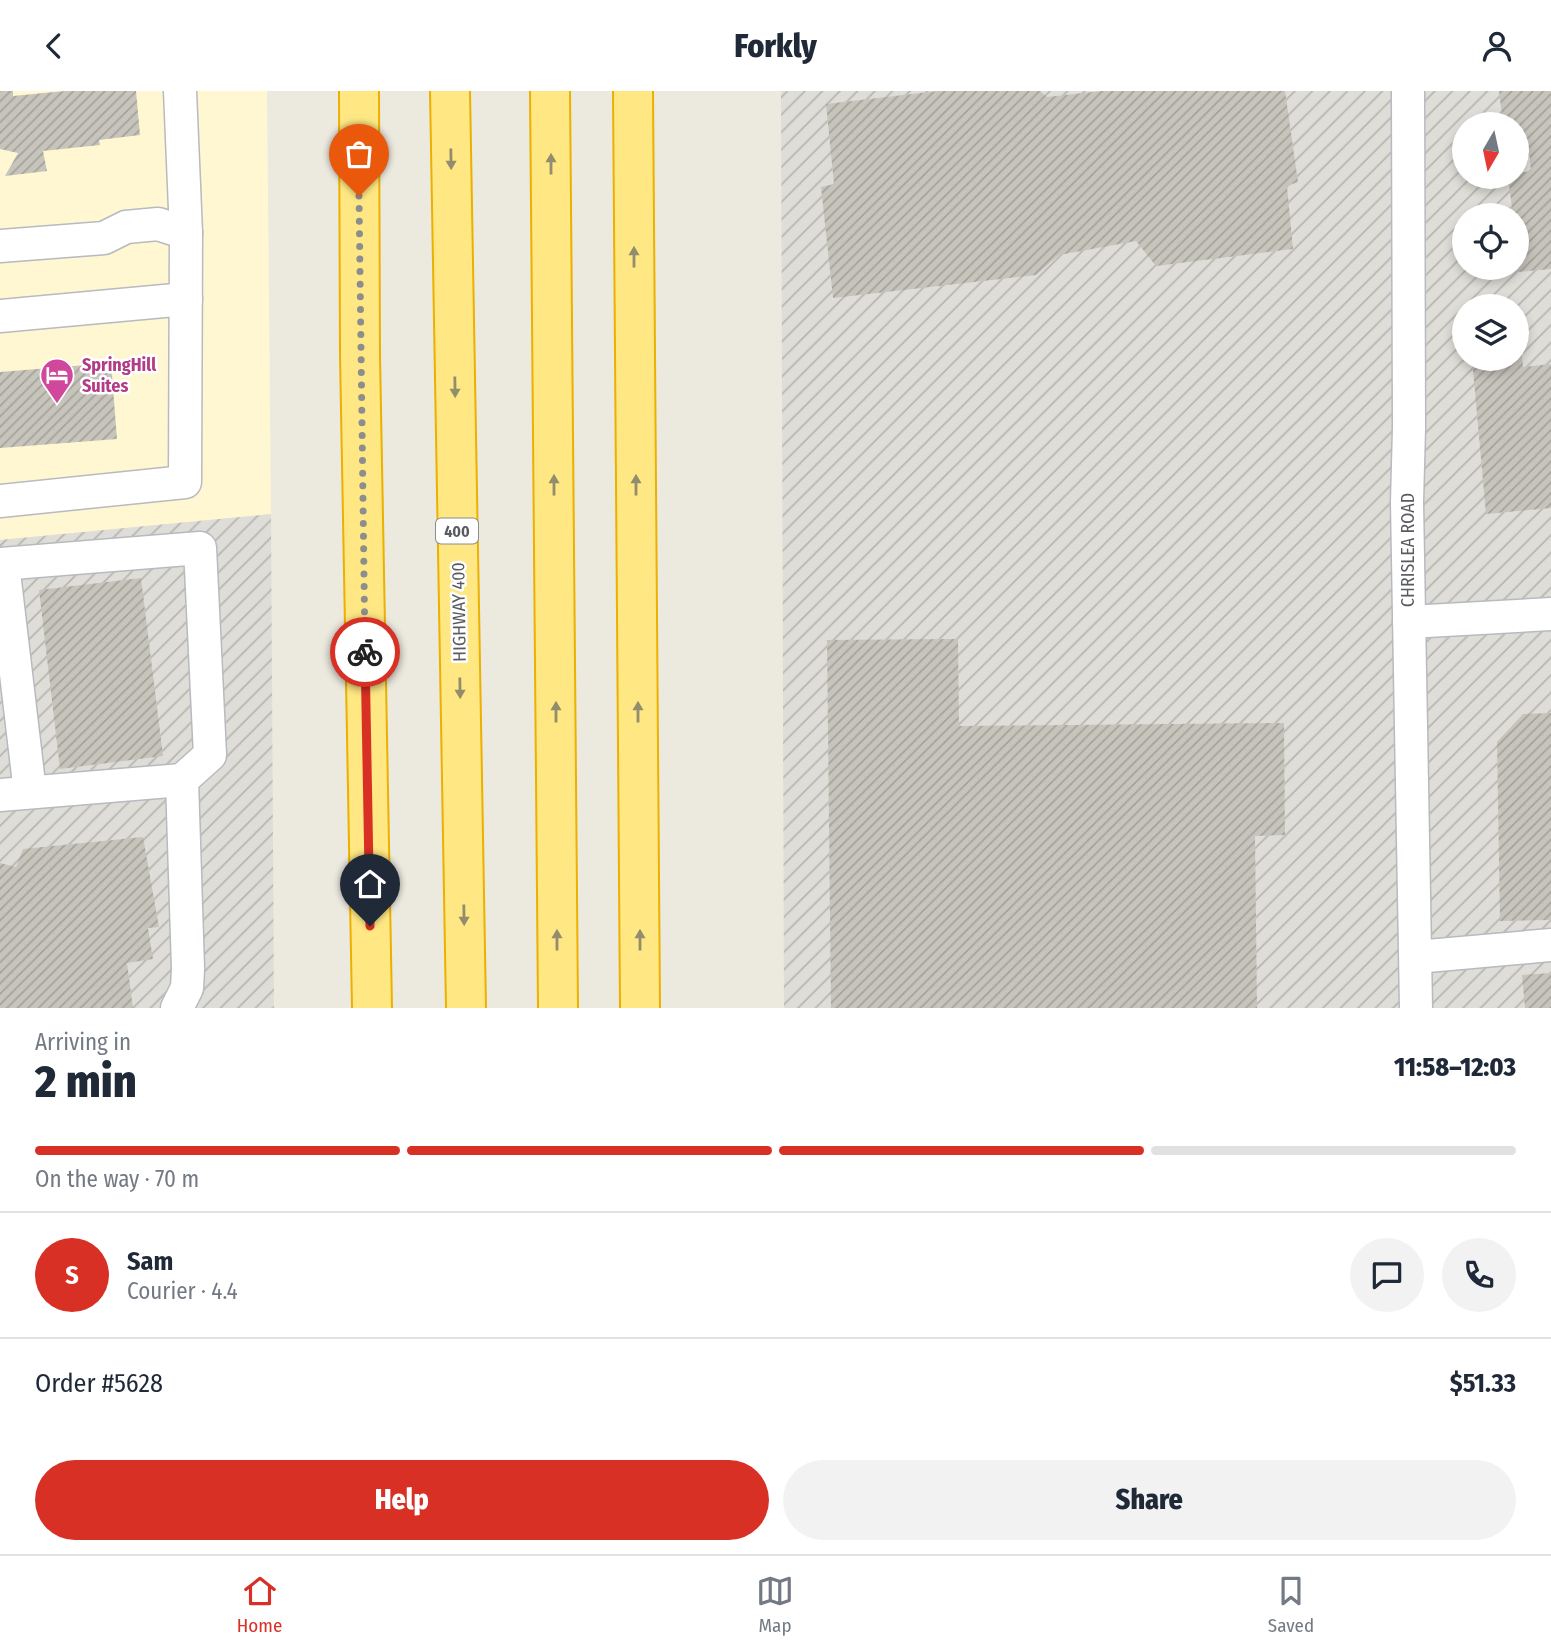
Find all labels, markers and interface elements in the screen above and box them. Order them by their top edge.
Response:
icon: back [35,27,73,65]
text: Forkly [734,27,817,65]
icon: person [1478,27,1516,65]
north arrow [1452,112,1530,189]
map controls [1452,112,1529,371]
pin [329,124,389,196]
icon: bag [340,135,378,173]
one-way arrow [445,148,457,170]
one-way arrow [545,152,557,174]
button: locate [1452,203,1529,280]
one-way arrow [628,246,640,268]
button: layers [1452,294,1529,371]
place label: SpringHill Suites [82,354,156,397]
hotel icon: SpringHill Suites [38,356,76,405]
one-way arrow [449,376,461,398]
one-way arrow [548,474,560,496]
one-way arrow [630,474,642,496]
street label: CHRISLEA ROAD [1397,493,1419,607]
road number: 400 [436,519,478,543]
street label: HIGHWAY 400 [447,562,471,662]
courier [330,617,400,687]
icon: bike [346,633,384,671]
one-way arrow [454,677,466,699]
one-way arrow [550,701,561,723]
one-way arrow [632,701,644,723]
pin [340,854,400,926]
icon: home [351,865,389,903]
one-way arrow [458,904,470,926]
one-way arrow [552,929,563,951]
one-way arrow [634,929,646,951]
text: Arriving in [35,1028,131,1056]
text: 11:58–12:03 [1394,1052,1516,1083]
text: 2 min [35,1054,137,1109]
text: On the way · 70 m [35,1165,199,1193]
button: chat [1350,1238,1424,1312]
button: phone [1442,1238,1516,1312]
text: Sam [127,1246,173,1277]
text: S [65,1260,79,1291]
text: Courier · 4.4 [127,1277,238,1305]
text: Order #5628 [35,1368,163,1399]
text: $51.33 [1450,1368,1516,1399]
button: Help [35,1460,769,1540]
button: Share [783,1460,1516,1540]
tab: Home [237,1572,282,1637]
tab: Map [756,1572,794,1637]
tab: Saved [1268,1572,1314,1637]

